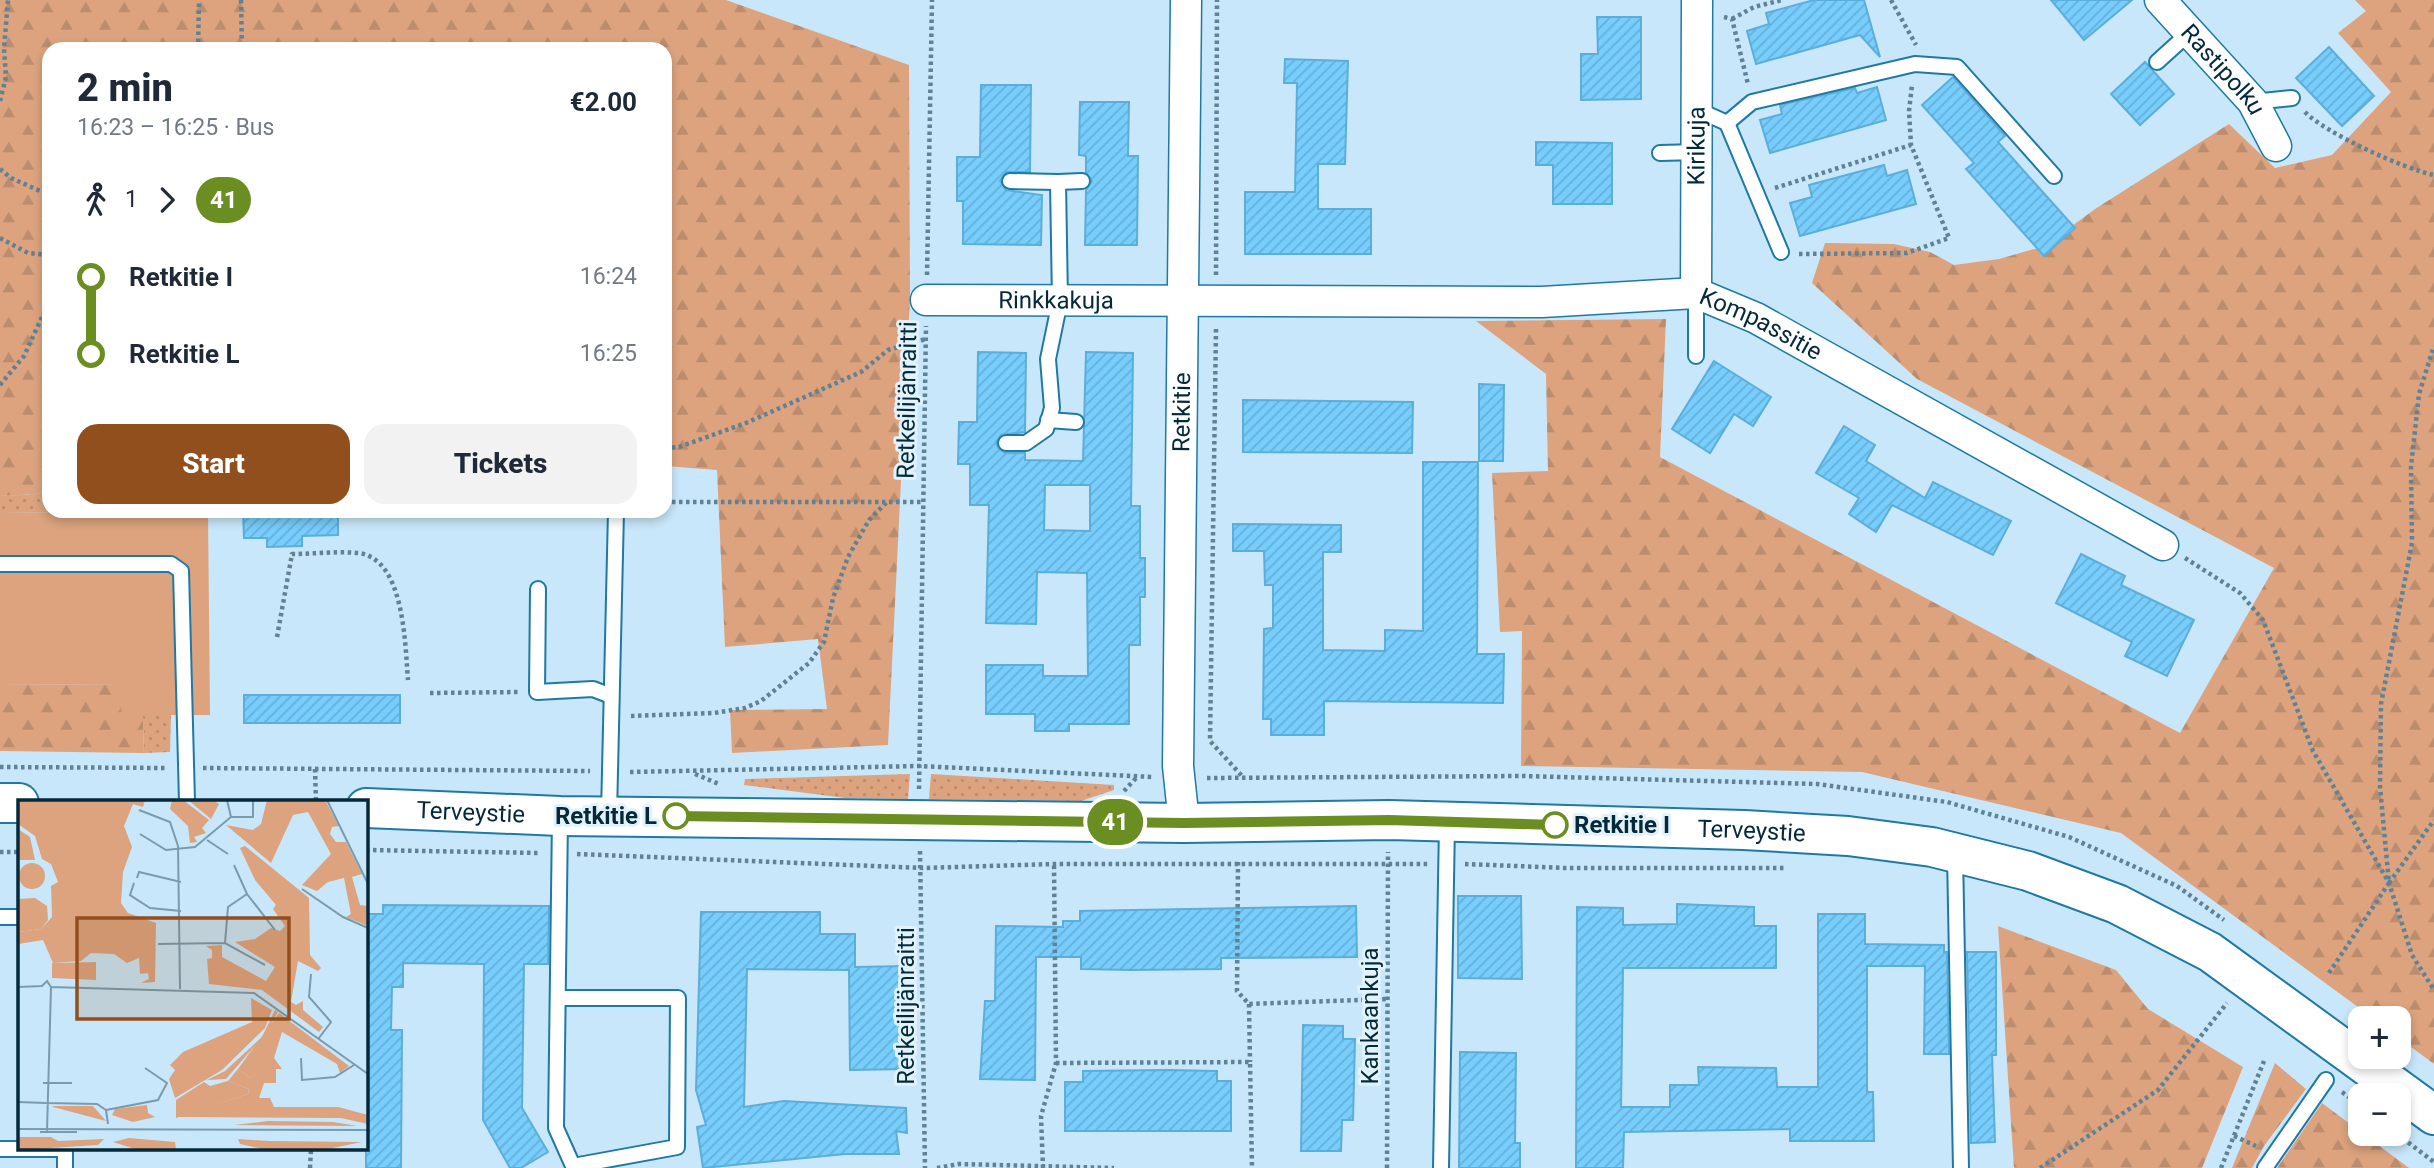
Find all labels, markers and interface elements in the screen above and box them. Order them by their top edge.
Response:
street label: Rastipolku [2175,19,2271,119]
text: 2 min [77,66,173,110]
text: €2.00 [570,87,637,117]
street label: Kirikuja [1682,106,1711,186]
text: 16:23 – 16:25 · Bus [77,114,274,141]
icon: walk [77,181,115,219]
icon: forward [148,181,186,219]
text: 1 [125,186,138,213]
text: 41 [210,186,237,214]
text: Retkitie I [129,262,233,292]
text: 16:24 [580,263,637,290]
street label: Kompassitie [1695,282,1827,366]
street label: Rinkkakuja [998,286,1114,315]
street label: Retkeilijänraitti [892,321,922,479]
text: Retkitie L [129,339,240,369]
text: 16:25 [580,340,637,367]
street label: Retkitie [1167,372,1196,452]
button: Start [77,424,350,504]
button: Tickets [364,424,637,504]
street label: Terveystie [416,796,526,829]
line badge: 41 [1084,799,1146,845]
inset map [18,800,368,1150]
place label: Retkitie L [555,802,657,830]
marker: Retkitie L [663,803,689,829]
text: 41 [1101,808,1129,836]
place label: Retkitie I [1574,811,1670,839]
marker: Retkitie I [1542,812,1568,838]
street label: Terveystie [1697,815,1807,848]
street label: Retkeilijänraitti [892,927,920,1085]
street label: Kankaankuja [1356,947,1384,1085]
map controls [2348,1006,2411,1146]
button: + [2348,1006,2411,1069]
button: − [2348,1083,2411,1146]

